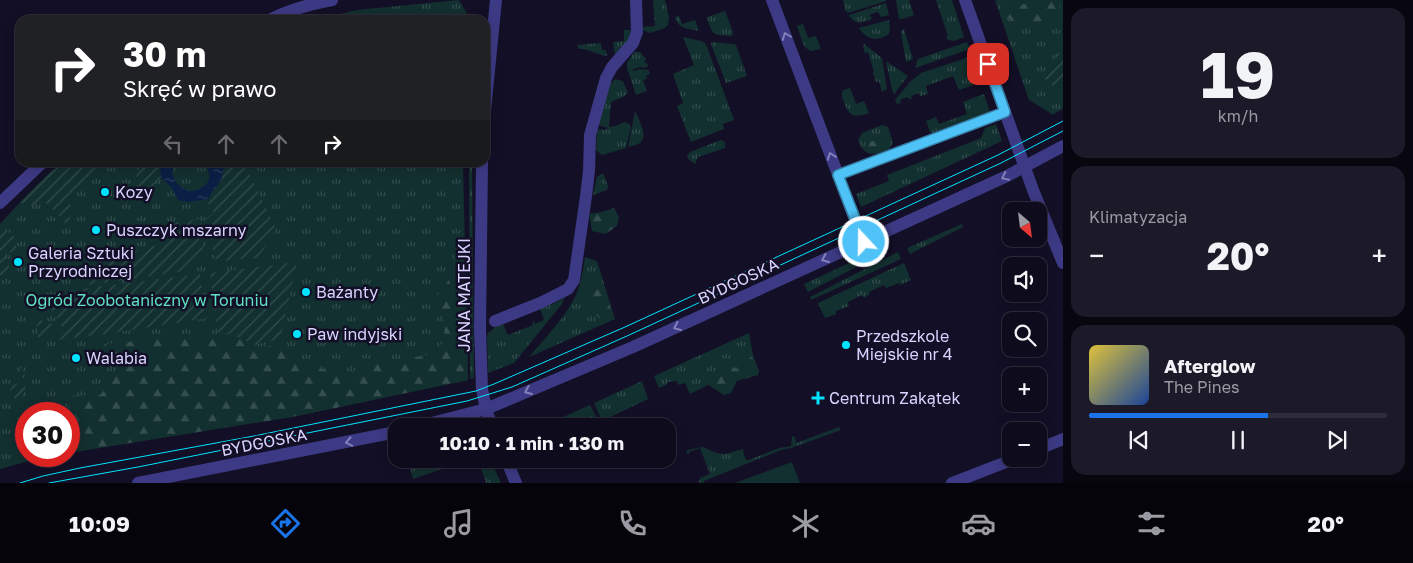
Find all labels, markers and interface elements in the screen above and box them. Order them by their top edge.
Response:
text: 30 m [123,33,206,75]
one-way arrow [782,33,792,41]
text: 19 [1201,34,1275,112]
icon: right [40,35,105,100]
pin [967,43,1009,85]
icon: arrive [974,50,1002,78]
text: Skręć w prawo [123,75,276,102]
text: km/h [1218,106,1258,126]
icon: left [159,130,187,158]
icon: ahead [212,130,240,158]
icon: ahead [265,130,293,158]
icon: right [318,130,346,158]
one-way arrow [827,152,837,160]
one-way arrow [1001,171,1010,181]
place label: Kozy [115,182,153,202]
marker: Kozy [99,186,111,198]
north arrow [1002,202,1048,248]
map controls [1002,202,1047,467]
text: Klimatyzacja [1089,207,1187,227]
position arrow [837,215,889,267]
place label: Puszczyk mszarny [106,220,246,240]
marker: Puszczyk mszarny [90,224,102,236]
text: 20° [1207,233,1269,278]
street label: JANA MATEJKI [454,238,474,352]
text: − [1089,239,1104,272]
text: + [1372,239,1387,272]
place label: Galeria Sztuki Przyrodniczej [28,243,134,281]
one-way arrow [821,252,830,263]
street label: BYDGOSKA [694,253,782,308]
marker: Galeria Sztuki Przyrodniczej [12,256,24,268]
button: sound [1002,257,1047,302]
place label: Bażanty [316,282,378,302]
marker: Bażanty [300,286,312,298]
park label: Ogród Zoobotaniczny w Toruniu [26,290,268,310]
button: search [1002,312,1047,357]
one-way arrow [673,320,682,331]
place label: Paw indyjski [307,324,402,344]
place label: Przedszkole Miejskie nr 4 [856,326,953,364]
marker: Paw indyjski [291,328,303,340]
marker: Przedszkole Miejskie nr 4 [840,339,852,351]
place label: Walabia [86,348,147,368]
marker: Walabia [70,352,82,364]
text: Afterglow [1164,354,1255,377]
button: + [1002,367,1047,412]
text: The Pines [1164,377,1239,397]
one-way arrow [524,385,533,396]
place label: Centrum Zakątek [829,388,960,408]
marker: Centrum Zakątek [811,391,825,405]
speed limit sign: 30 [15,402,80,467]
button: − [1002,422,1047,467]
street label: BYDGOSKA [219,424,309,460]
icon: previous [1125,426,1153,454]
icon: pause [1224,426,1252,454]
icon: next [1323,426,1351,454]
text: 10:10 · 1 min · 130 m [440,431,624,454]
one-way arrow [344,436,353,447]
icon: directions [268,506,303,541]
icon: music [441,506,476,541]
icon: phone [615,506,650,541]
icon: climate [788,506,823,541]
icon: car [961,506,996,541]
icon: filters [1134,506,1169,541]
text: 10:09 [69,510,130,537]
text: 20° [1307,510,1344,537]

